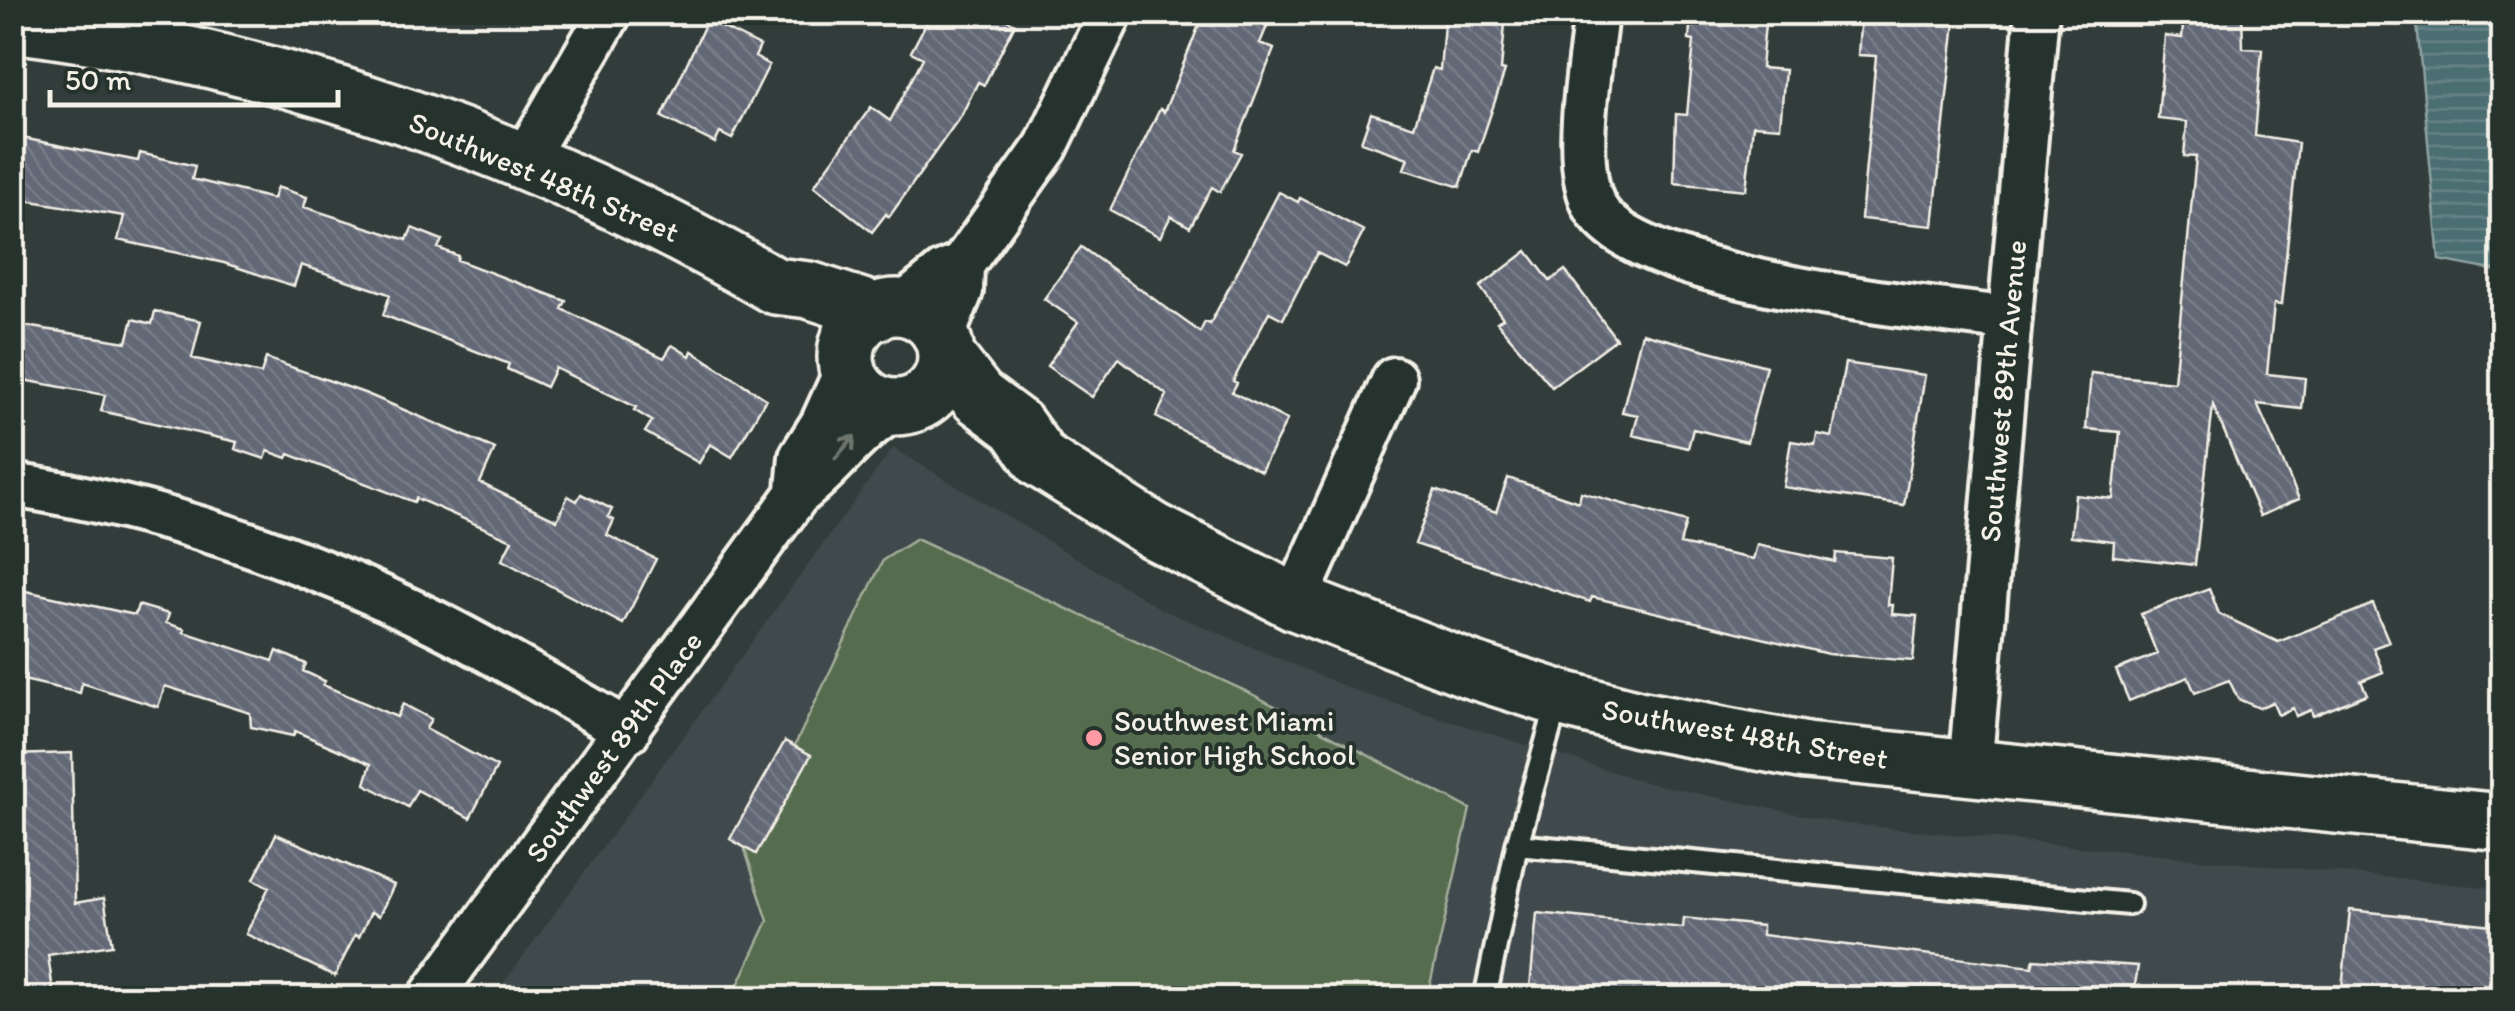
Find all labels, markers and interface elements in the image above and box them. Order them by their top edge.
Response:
scale bar [50,45,338,107]
text: 50 m [65,61,131,98]
street label: Southwest 48th Street [404,103,685,250]
street label: Southwest 89th Avenue [1971,238,2034,543]
one-way arrow [833,435,856,460]
street label: Southwest 89th Place [517,624,710,870]
street label: Southwest 48th Street [1599,690,1891,777]
place label: Southwest Miami Senior High School [1114,702,1356,773]
marker: Southwest Miami Senior High School [1083,727,1105,749]

